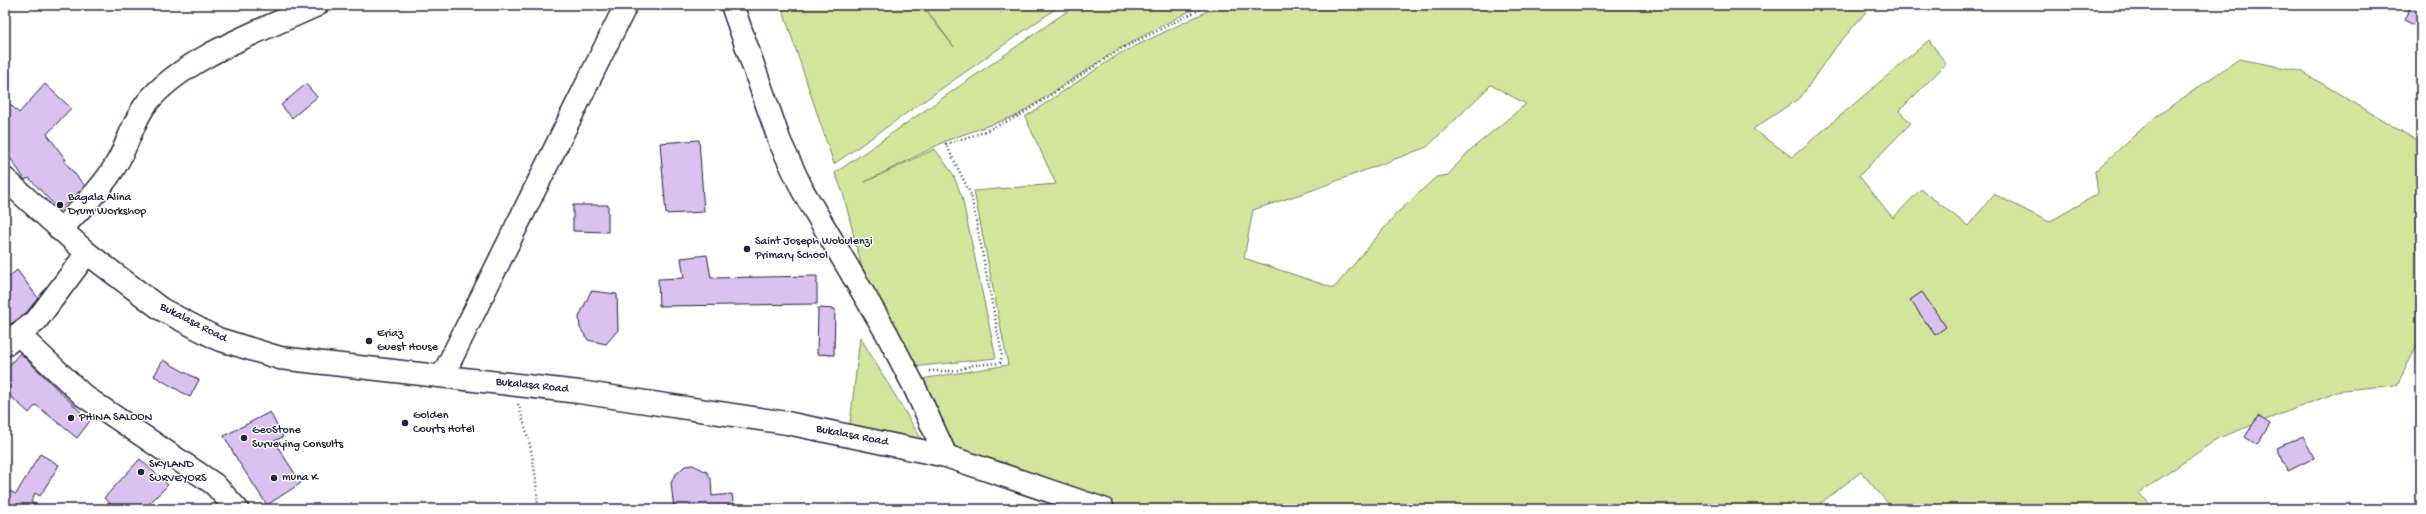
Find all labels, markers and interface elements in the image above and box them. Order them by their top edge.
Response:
place label: Bagala Alina Drum Workshop [67,191,146,219]
marker: Bagala Alina Drum Workshop [55,200,65,210]
place label: Saint Joseph Wobulenzi Primary School [754,235,873,263]
marker: Saint Joseph Wobulenzi Primary School [742,244,752,254]
street label: Bukalasa Road [156,300,230,346]
place label: Eriaz Guest House [377,327,439,355]
marker: Eriaz Guest House [364,336,374,346]
street label: Bukalasa Road [494,375,570,397]
place label: Golden Courts Hotel [413,409,475,437]
place label: PHINA SALOON [78,411,153,425]
marker: PHINA SALOON [66,413,76,423]
marker: Golden Courts Hotel [400,418,410,428]
street label: Bukalasa Road [814,422,890,450]
place label: GeoStone Surveying Consults [252,424,344,452]
marker: GeoStone Surveying Consults [239,433,249,443]
place label: SKYLAND SURVEYORS [149,458,207,486]
marker: SKYLAND SURVEYORS [136,467,146,477]
place label: muna K [282,471,319,485]
marker: muna K [269,473,279,483]

